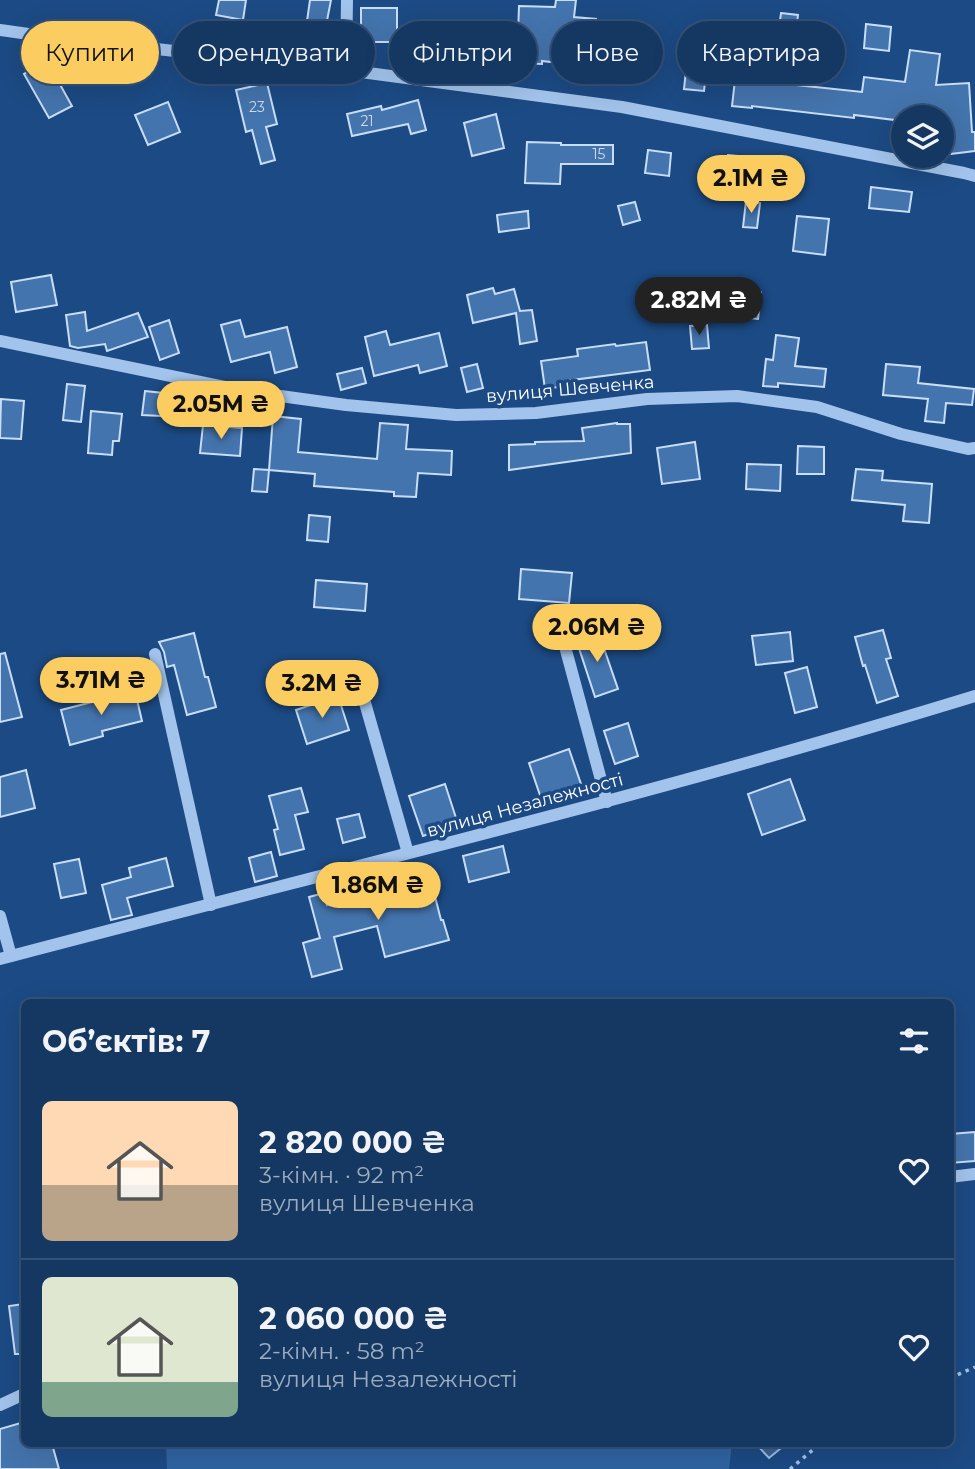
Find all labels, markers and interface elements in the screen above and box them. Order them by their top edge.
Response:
chip: Купити [21,21,159,84]
chip: Орендувати [173,21,375,84]
chip: Фільтри [389,21,537,84]
chip: Нове [551,21,663,84]
chip: Квартира [677,21,845,84]
house number: 23 [249,98,265,116]
map controls [891,105,954,168]
button: layers [891,105,954,168]
house number: 21 [360,112,374,130]
house number: 15 [593,145,606,163]
pin: 2.1M ₴ [694,156,808,215]
text: 2.1M ₴ [713,164,789,192]
pin: 2.82M ₴ [634,278,764,337]
text: 2.82M ₴ [651,286,747,314]
street label: вулиця Шевченка [485,371,655,407]
pin: 2.05M ₴ [156,382,286,441]
text: 2.05M ₴ [173,390,269,418]
pin: 2.06M ₴ [532,604,662,664]
text: 2.06M ₴ [548,613,646,641]
pin: 3.71M ₴ [36,658,166,717]
pin: 3.2M ₴ [265,660,379,720]
text: 3.71M ₴ [56,666,146,694]
text: 3.2M ₴ [282,669,362,697]
street label: вулиця Незалежності [424,768,626,842]
pin: 1.86M ₴ [313,862,443,922]
text: 1.86M ₴ [332,871,424,899]
icon: filters [895,1022,933,1060]
text: Об’єктів: 7 [42,1023,210,1060]
text: 2 820 000 ₴ [259,1124,446,1161]
icon: home [98,1129,182,1213]
icon: heart [895,1152,933,1190]
text: 3-кімн. · 92 m² [259,1161,424,1189]
text: вулиця Шевченка [259,1189,475,1217]
text: 2 060 000 ₴ [259,1300,448,1337]
icon: home [98,1305,182,1389]
icon: heart [895,1328,933,1366]
text: 2-кімн. · 58 m² [259,1337,425,1365]
text: вулиця Незалежності [259,1365,518,1393]

